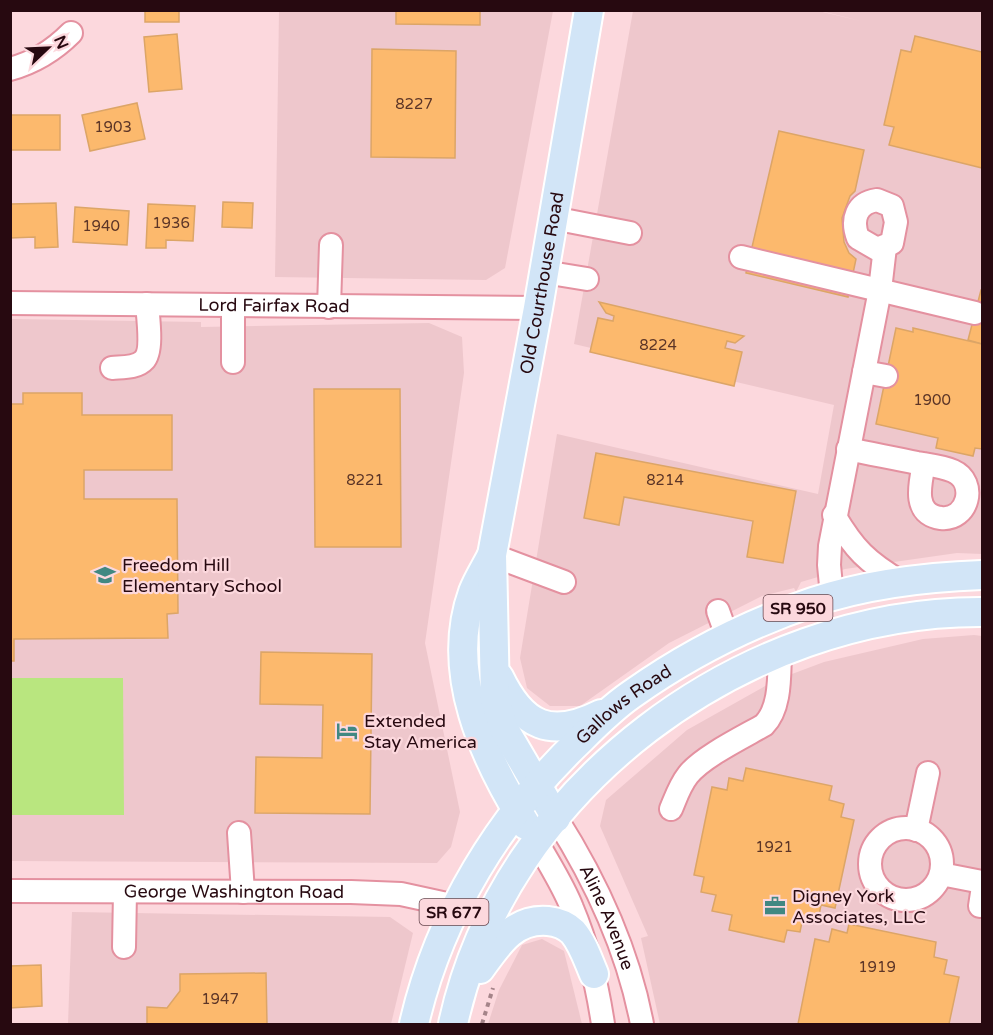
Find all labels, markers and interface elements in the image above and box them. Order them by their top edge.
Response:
north arrow [18,18,78,78]
text: N [49,33,73,52]
house number: 8227 [395,95,433,113]
house number: 1903 [94,118,132,136]
street label: Old Courthouse Road [515,190,569,376]
house number: 1936 [152,214,190,232]
house number: 1940 [82,217,120,235]
street label: Lord Fairfax Road [198,294,350,317]
house number: 8224 [639,336,677,354]
house number: 1900 [913,391,951,409]
house number: 8221 [346,471,384,489]
house number: 8214 [646,471,684,489]
place label: Freedom Hill Elementary School [122,554,282,597]
school or university icon: Freedom Hill Elementary School [93,563,117,587]
road number: SR 950 [764,595,832,621]
street label: Gallows Road [571,660,675,749]
place label: Extended Stay America [364,710,477,753]
hotel icon: Extended Stay America [335,719,359,743]
house number: 1921 [755,838,793,856]
street label: Aline Avenue [574,861,639,973]
street label: George Washington Road [124,880,344,903]
place label: Digney York Associates, LLC [792,885,926,928]
office icon: Digney York Associates, LLC [763,894,787,918]
road number: SR 677 [420,899,488,925]
house number: 1919 [858,958,896,976]
house number: 1947 [201,990,239,1008]

